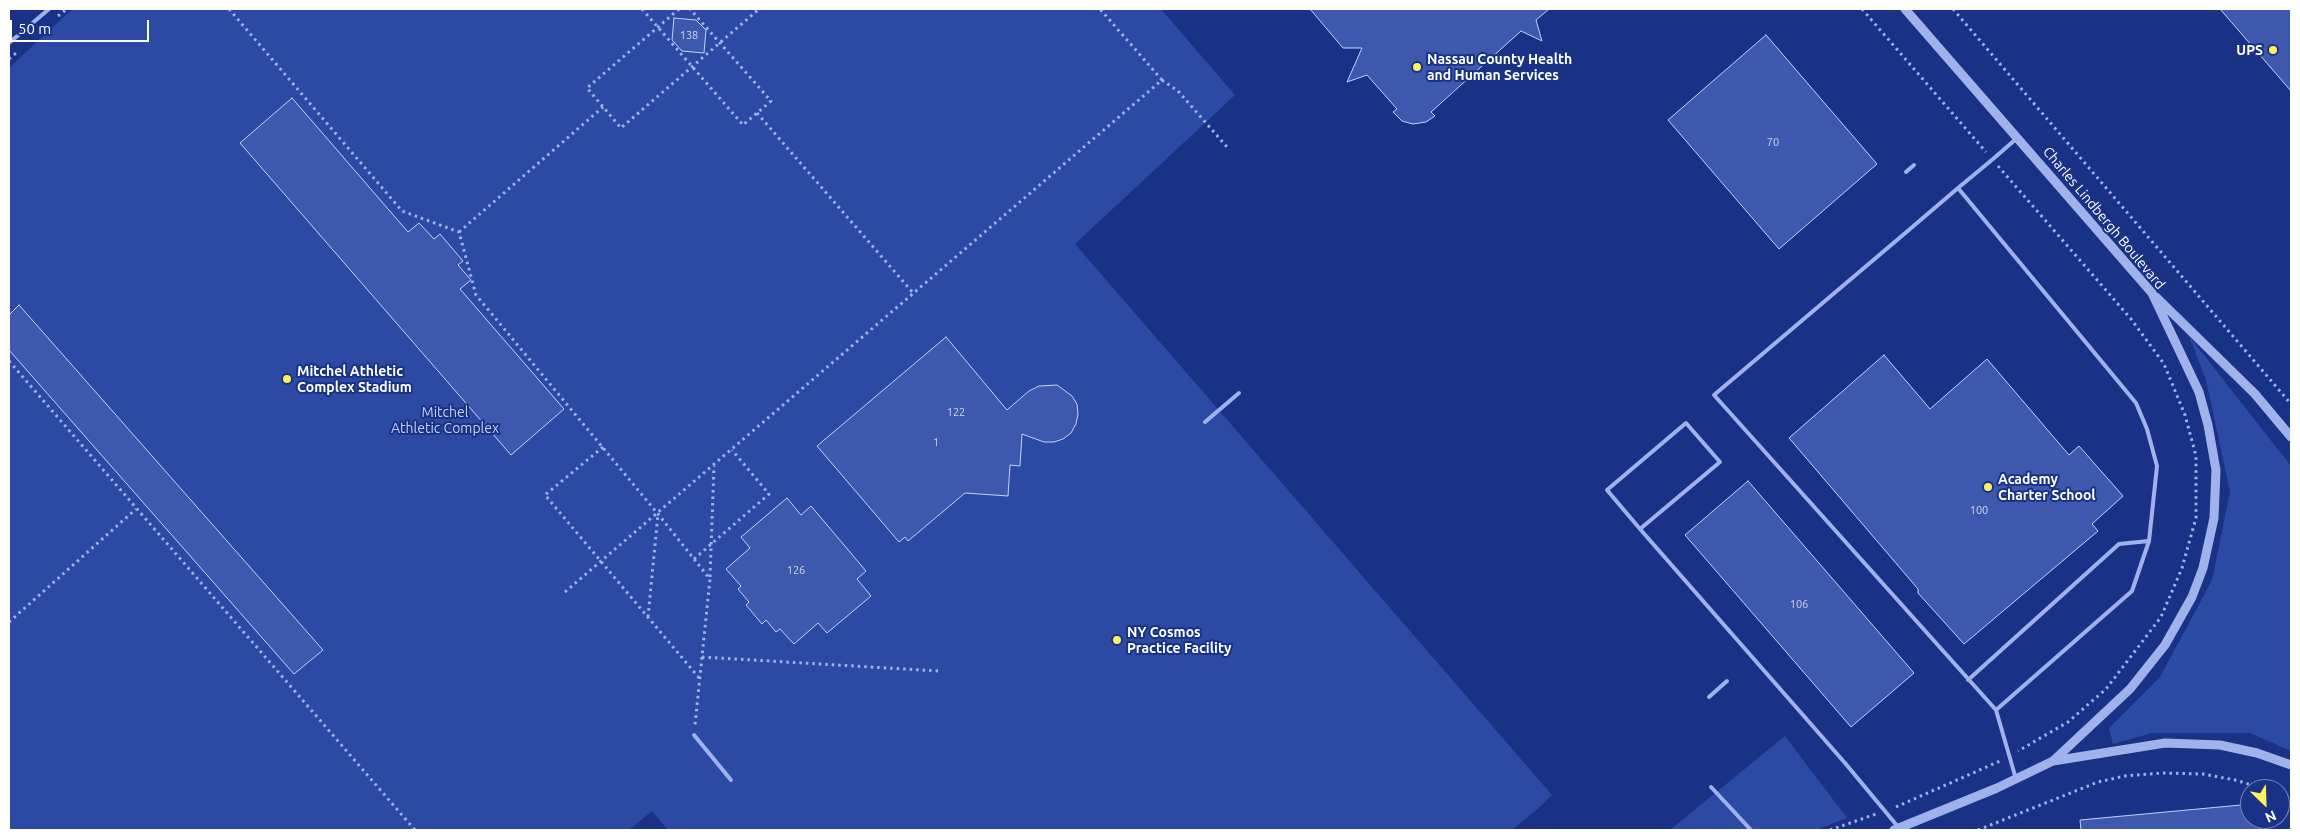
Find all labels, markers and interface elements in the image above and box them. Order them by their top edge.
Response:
scale bar [12,10,151,42]
text: 50 m [18,20,51,37]
house number: 138 [680,28,698,42]
place label: UPS [2236,42,2263,58]
marker: UPS [2267,44,2279,56]
place label: Nassau County Health and Human Services [1427,51,1572,84]
marker: Nassau County Health and Human Services [1411,61,1423,73]
house number: 70 [1767,135,1779,149]
street label: Charles Lindbergh Boulevard [2039,143,2169,293]
place label: Mitchel Athletic Complex Stadium [297,363,412,396]
marker: Mitchel Athletic Complex Stadium [281,373,293,385]
park label: Mitchel Athletic Complex [391,404,499,437]
house number: 122 [947,405,965,419]
house number: 1 [933,435,939,449]
place label: Academy Charter School [1998,471,2096,504]
marker: Academy Charter School [1982,481,1994,493]
house number: 100 [1970,503,1988,517]
house number: 126 [787,563,805,577]
house number: 106 [1790,597,1808,611]
place label: NY Cosmos Practice Facility [1127,624,1231,656]
marker: NY Cosmos Practice Facility [1111,634,1123,646]
north arrow [2240,779,2290,829]
text: N [2263,807,2279,826]

